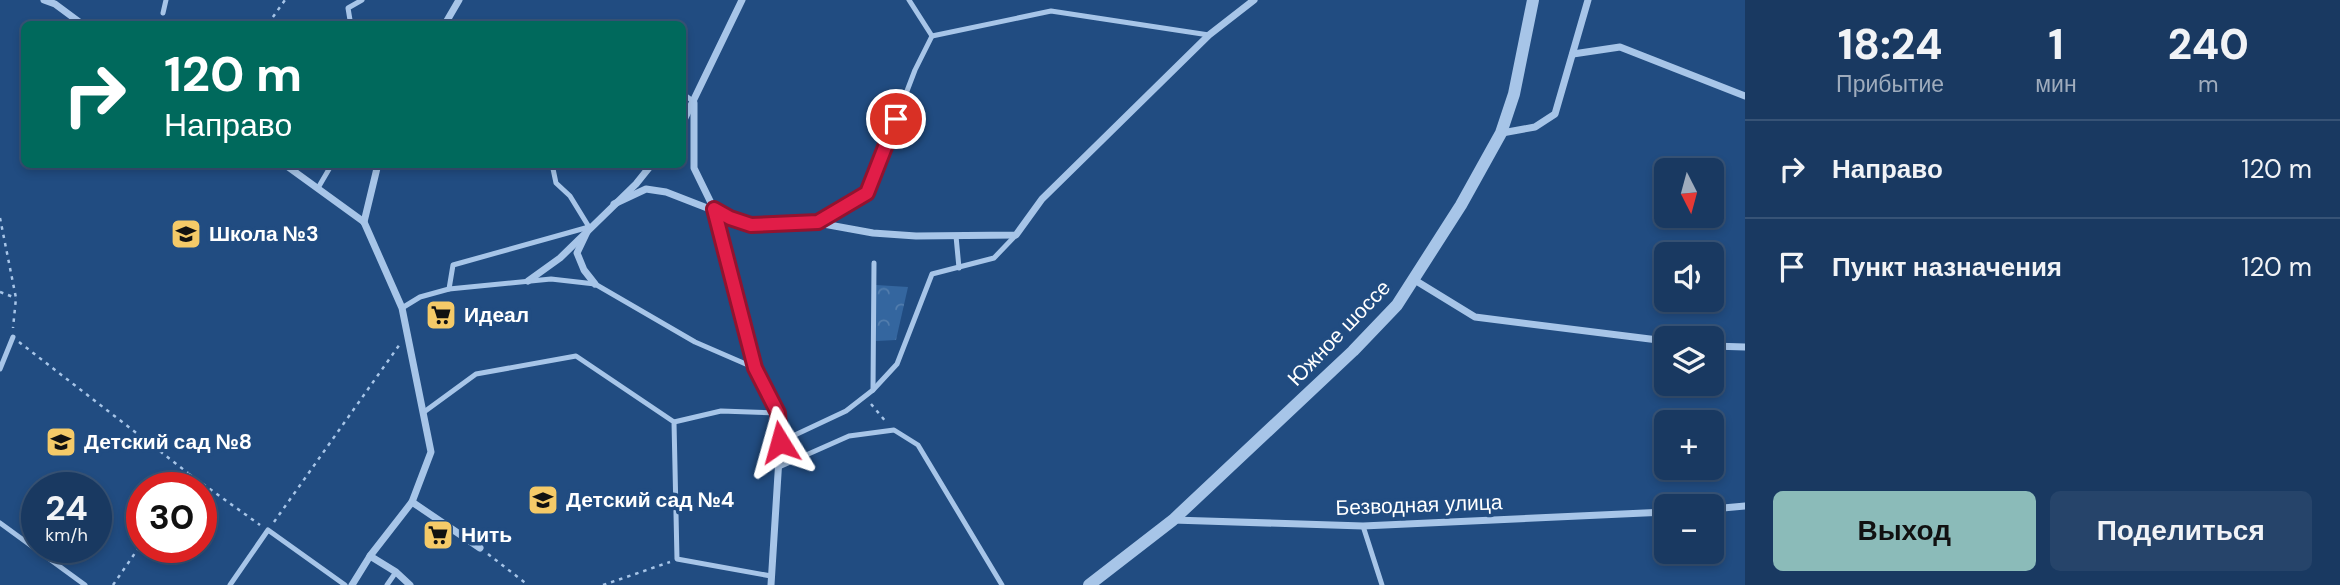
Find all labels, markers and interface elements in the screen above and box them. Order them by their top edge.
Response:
text: 18:24 [1838,17,1942,72]
text: 1 [2048,17,2064,72]
text: 240 [2168,17,2249,72]
text: 120 m [164,42,302,106]
icon: right [49,49,140,140]
text: Прибытие [1836,69,1944,99]
text: мин [2035,69,2077,99]
text: m [2198,69,2219,99]
pin [866,89,926,149]
icon: arrive [877,100,915,138]
text: Направо [164,104,292,146]
icon: right [1773,150,1811,188]
text: Направо [1832,152,1943,186]
text: 120 m [2241,152,2312,186]
north arrow [1654,158,1724,228]
map controls [1654,158,1724,564]
school or university icon: Школа №3 [169,217,203,251]
place label: Школа №3 [209,220,319,248]
button: sound [1654,242,1724,312]
icon: arrive [1773,248,1811,286]
text: Пункт назначения [1832,250,2062,284]
text: 120 m [2241,250,2312,284]
street label: Южное шоссе [1281,274,1397,392]
supermarket icon: Идеал [424,298,458,332]
place label: Идеал [464,301,529,329]
button: layers [1654,326,1724,396]
position arrow [743,405,817,479]
button: + [1654,410,1724,480]
school or university icon: Детский сад №8 [44,425,78,459]
place label: Детский сад №8 [84,428,252,456]
speed limit sign: 30 [126,472,217,563]
school or university icon: Детский сад №4 [526,483,560,517]
text: 24 [45,485,88,531]
place label: Детский сад №4 [566,486,735,514]
street label: Безводная улица [1335,488,1503,522]
button: Выход [1773,491,2036,571]
button: Поделиться [2050,491,2312,571]
button: − [1654,494,1724,564]
supermarket icon: Нить [421,518,455,552]
place label: Нить [461,521,512,549]
text: km/h [45,523,88,547]

